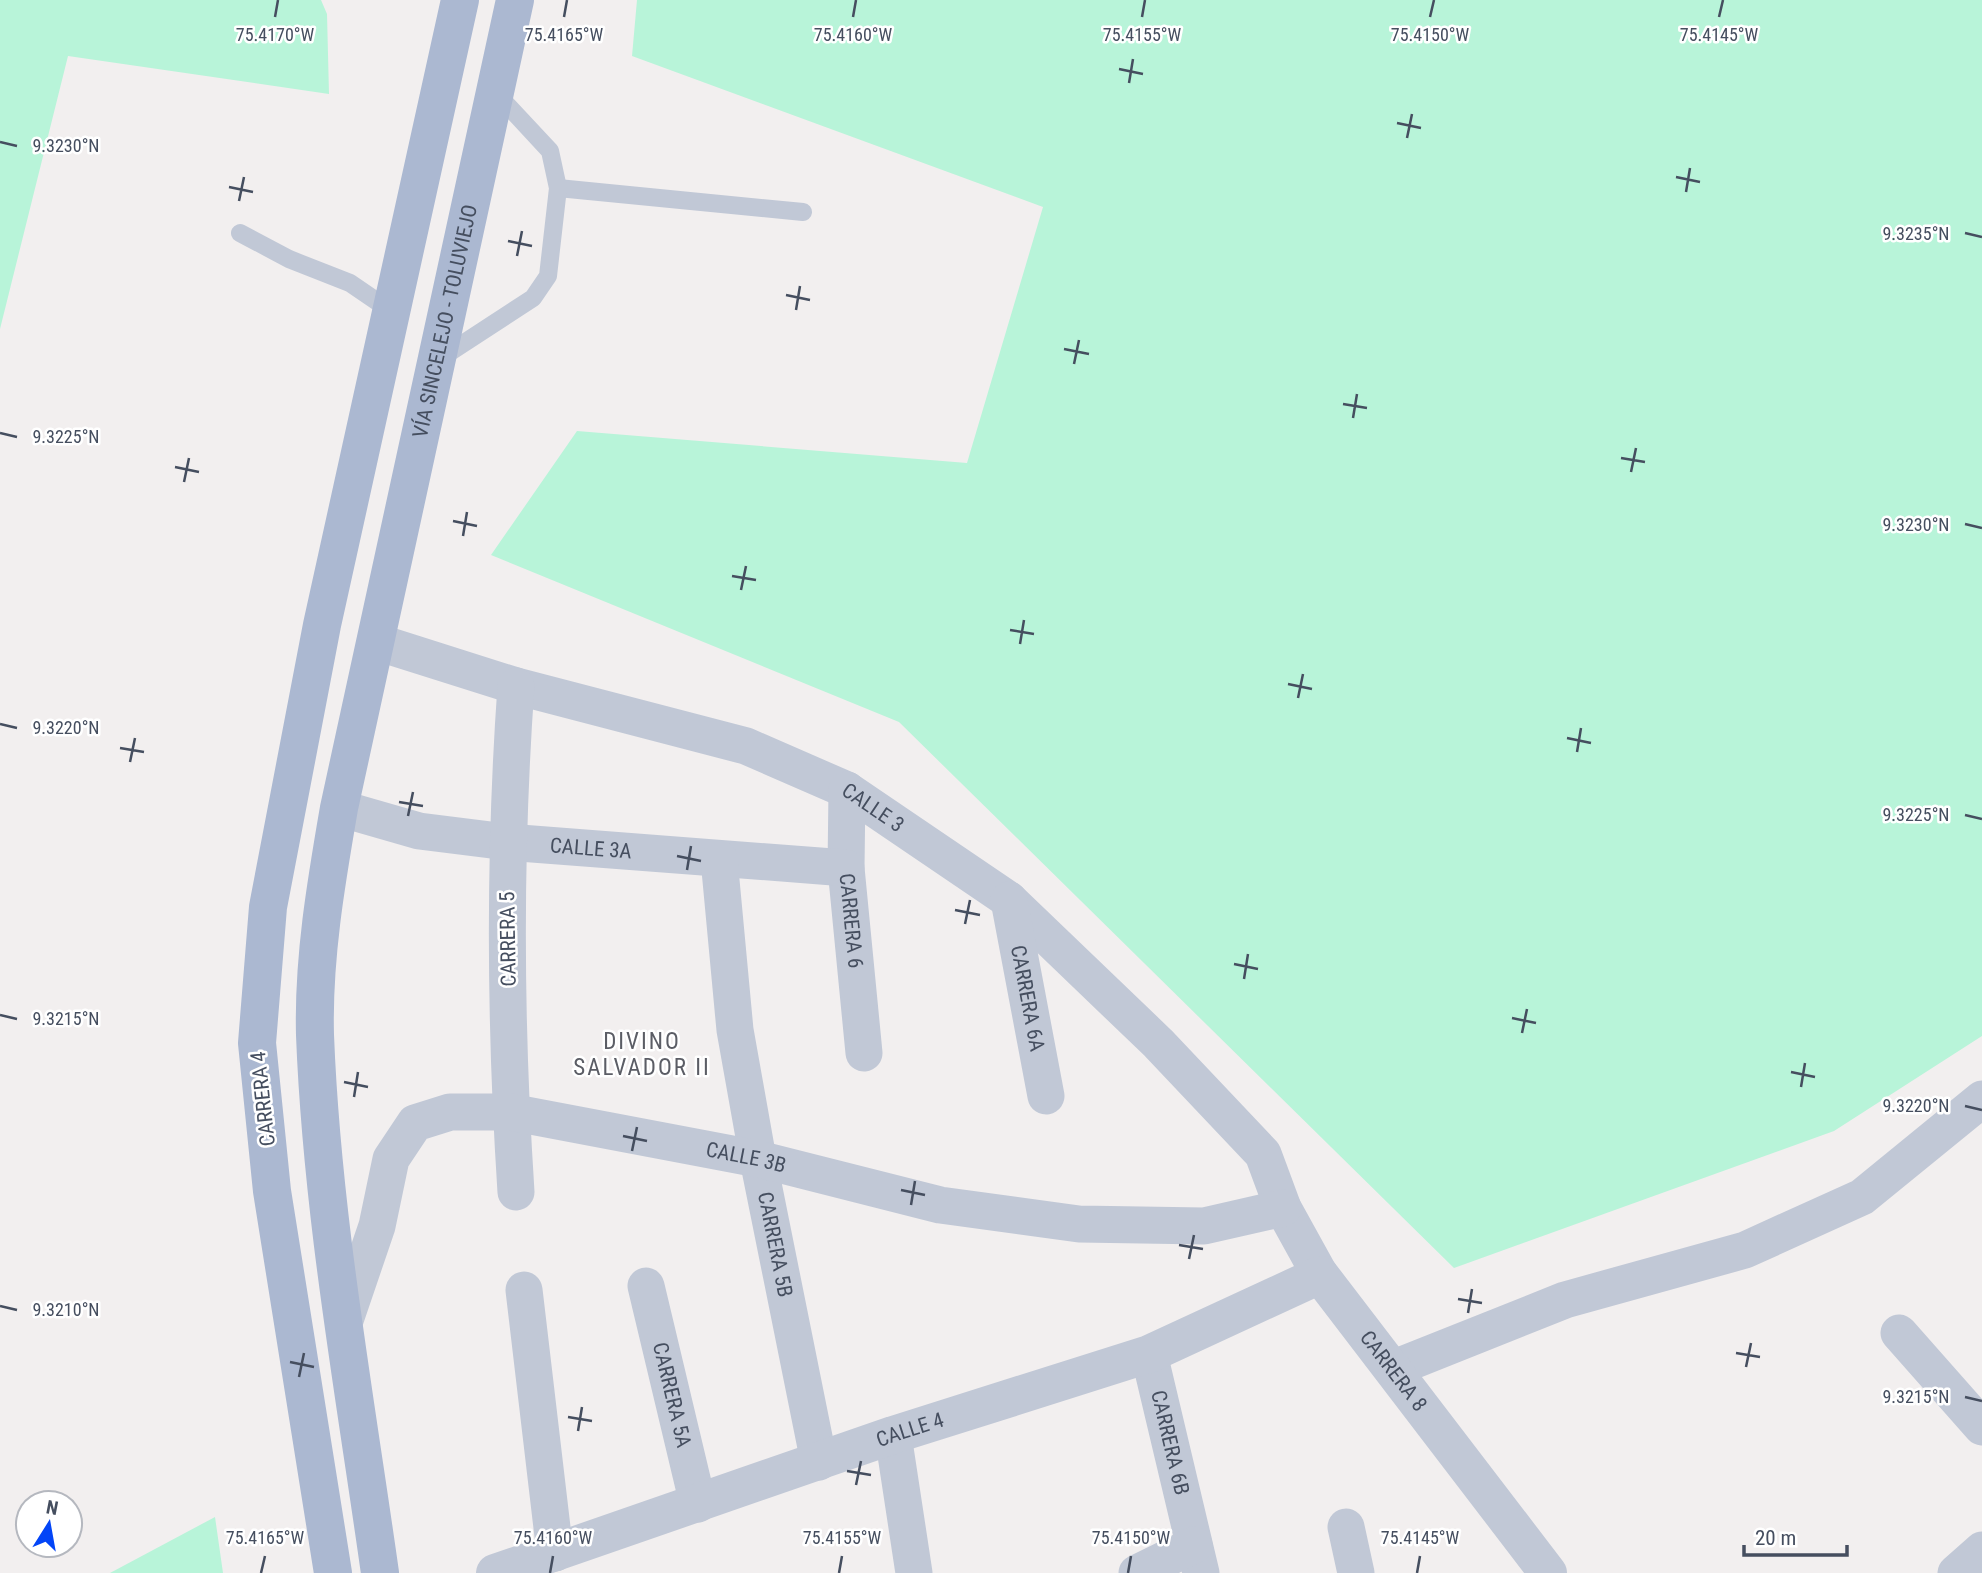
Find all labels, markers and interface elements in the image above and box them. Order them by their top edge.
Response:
text: 75.4170°W [236,24,315,45]
text: 75.4165°W [525,24,604,45]
text: 75.4160°W [814,24,893,45]
text: 75.4155°W [1103,24,1182,45]
text: 75.4150°W [1391,24,1470,45]
text: 75.4145°W [1680,24,1759,45]
text: 9.3230°N [32,135,100,156]
street label: VÍA SINCELEJO - TOLUVIEJO [408,202,482,440]
text: 9.3235°N [1882,223,1950,244]
text: 9.3225°N [32,426,100,447]
text: 9.3230°N [1882,514,1950,535]
text: 9.3220°N [32,717,100,738]
street label: CALLE 3 [837,778,908,837]
text: 9.3225°N [1882,804,1950,825]
street label: CALLE 3A [549,833,633,864]
street label: CARRERA 6 [835,872,868,969]
street label: CARRERA 5 [495,891,521,987]
street label: CARRERA 6A [1006,943,1049,1053]
text: 9.3215°N [32,1008,100,1029]
district label: DIVINO SALVADOR II [573,1028,711,1081]
street label: CARRERA 4 [246,1050,280,1148]
text: 9.3220°N [1882,1095,1950,1116]
street label: CALLE 3B [704,1137,789,1178]
street label: CARRERA 5B [753,1190,798,1299]
text: 9.3210°N [32,1299,100,1320]
street label: CARRERA 8 [1355,1326,1432,1416]
street label: CARRERA 5A [648,1340,696,1450]
text: 9.3215°N [1882,1386,1950,1407]
street label: CARRERA 6B [1146,1388,1194,1497]
street label: CALLE 4 [873,1408,947,1452]
north arrow [14,1489,84,1559]
text: N [44,1495,60,1520]
scale bar [1744,1514,1847,1558]
text: 20 m [1755,1526,1796,1550]
text: 75.4165°W [226,1527,305,1548]
text: 75.4160°W [514,1527,593,1548]
text: 75.4155°W [803,1527,882,1548]
text: 75.4150°W [1092,1527,1171,1548]
text: 75.4145°W [1381,1527,1460,1548]

